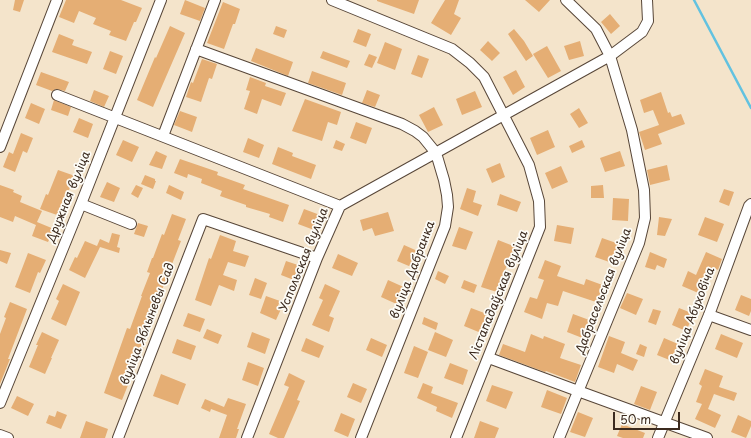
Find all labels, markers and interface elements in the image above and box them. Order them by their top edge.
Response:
street label: Дружная вуліца [44,149,94,245]
street label: Успольская вуліца [276,206,332,314]
street label: вуліца Дабранка [388,219,438,321]
street label: Дабрасельская вуліца [573,226,635,356]
street label: Лістападаўская вуліца [467,229,531,361]
street label: вуліца Яблыневы Сад [118,261,178,387]
street label: вуліца Абуховіча [668,265,718,367]
scale bar [615,404,682,430]
text: 50 m [620,410,651,428]

